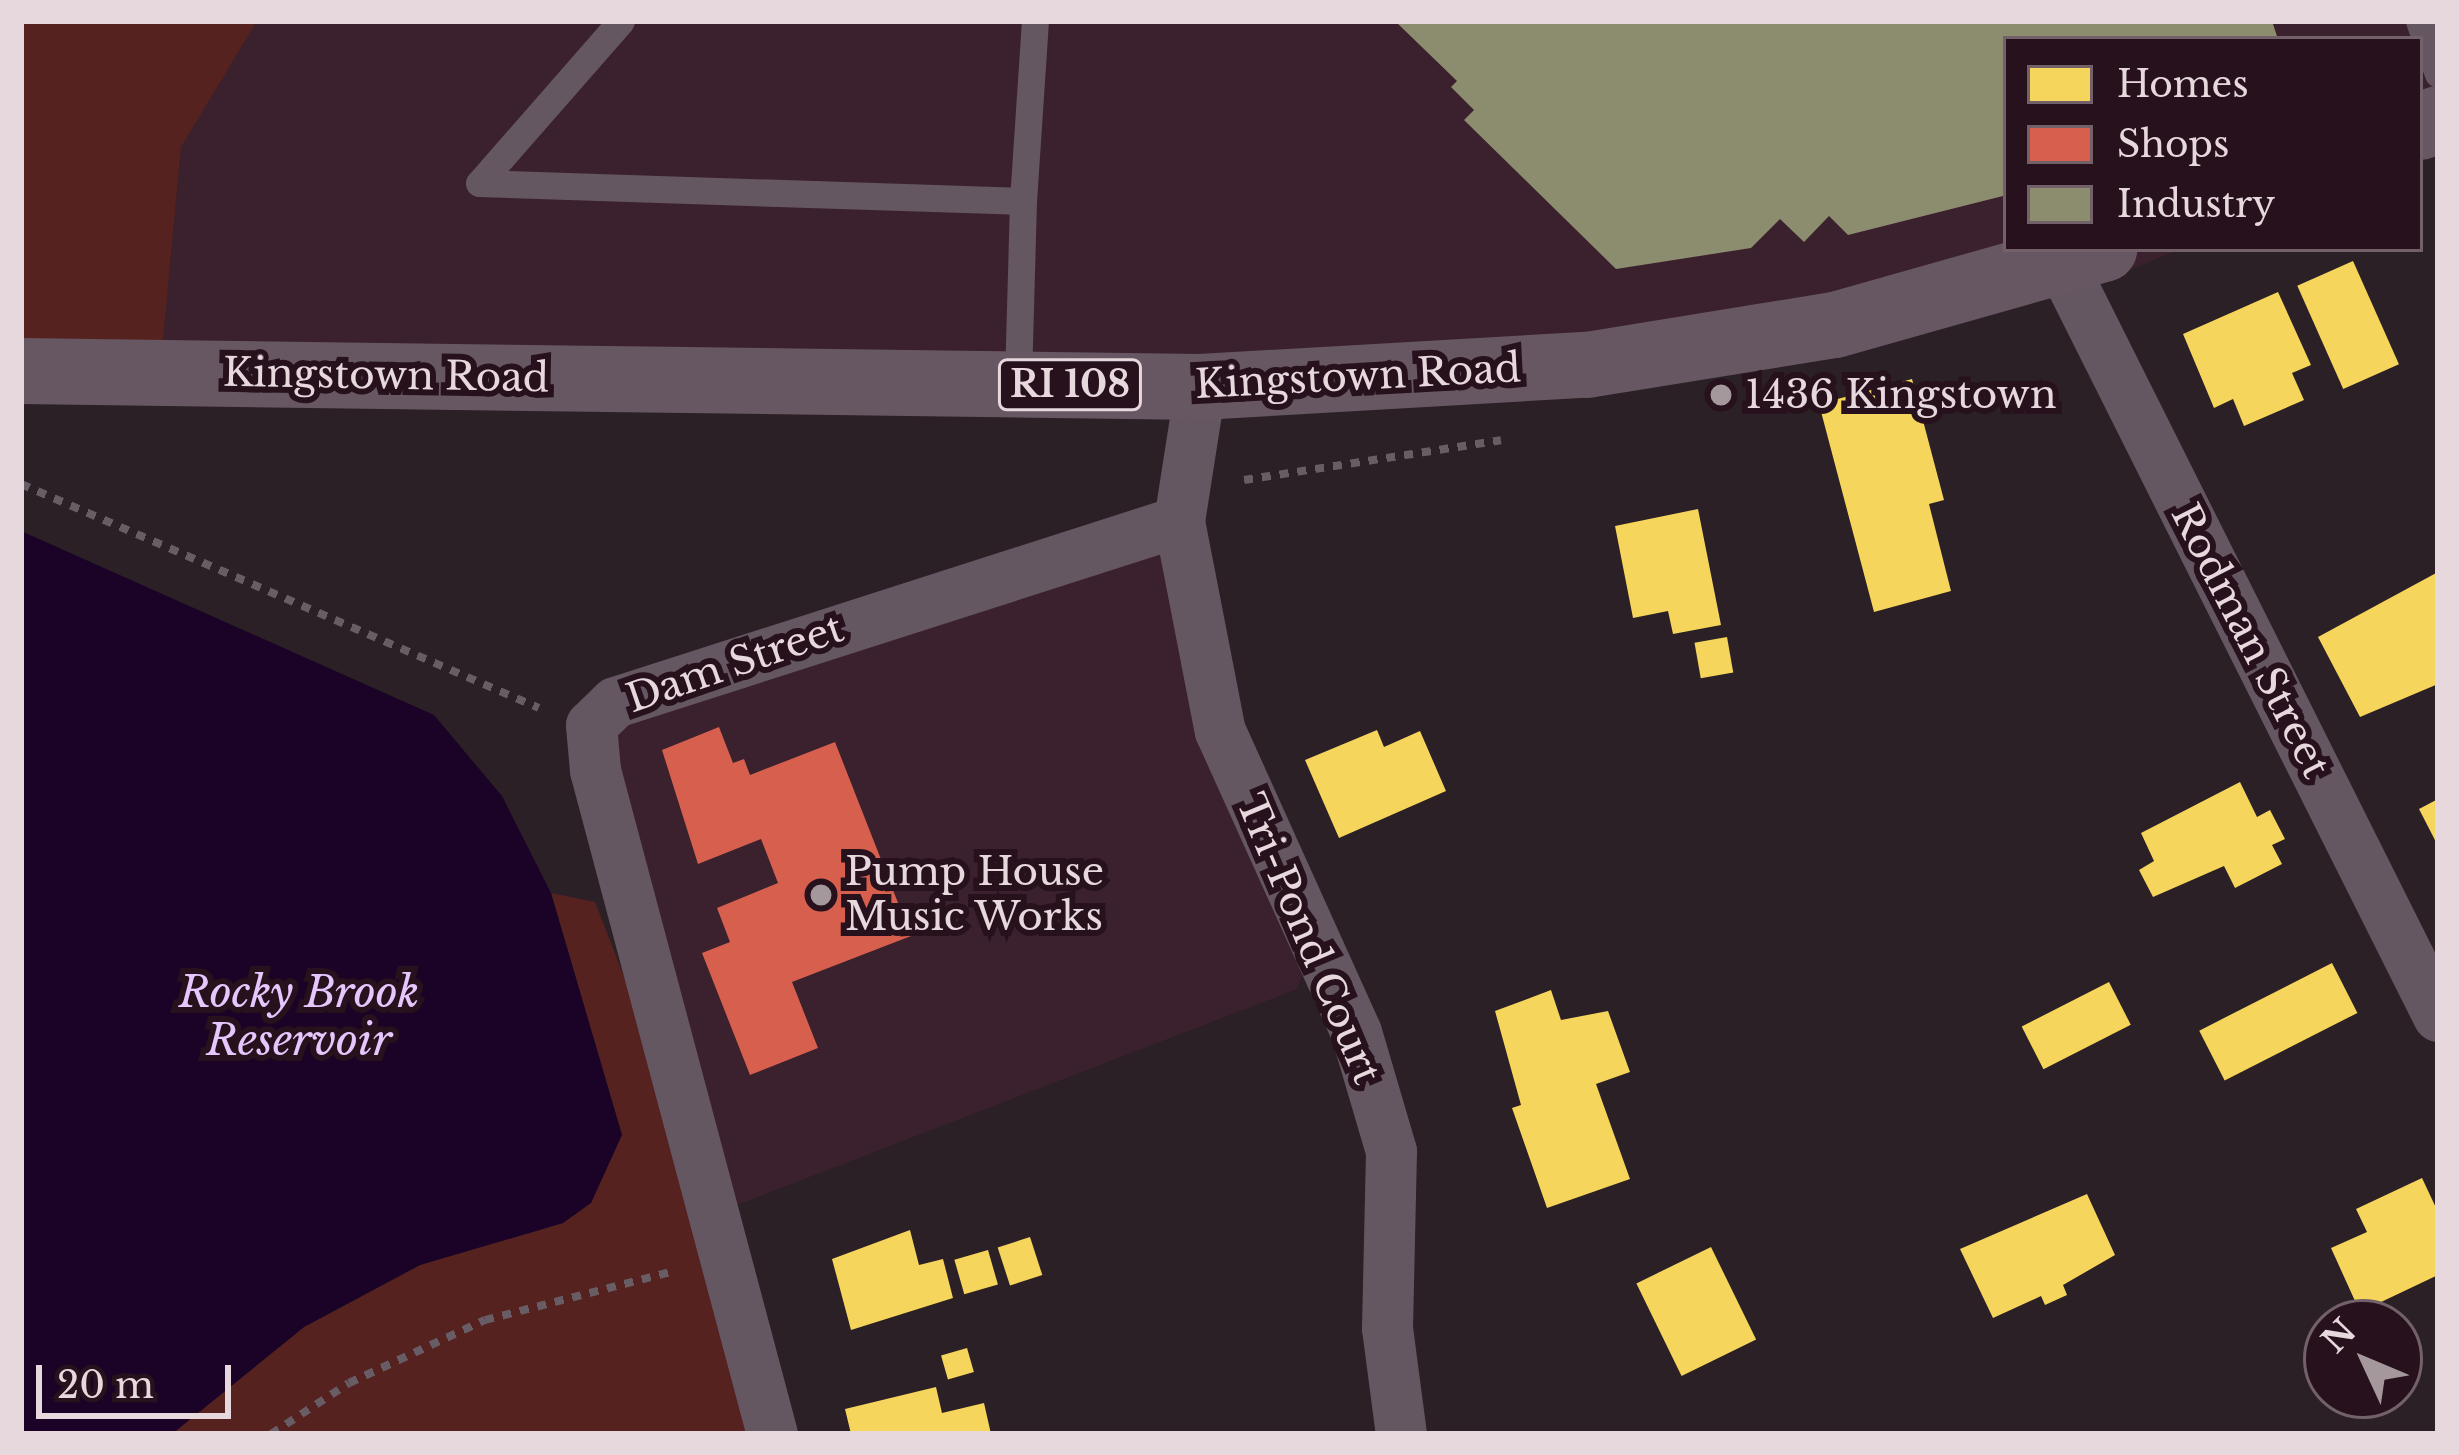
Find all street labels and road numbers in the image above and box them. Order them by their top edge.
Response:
street label: Kingstown Road [1194,345,1522,409]
street label: Kingstown Road [223,350,549,402]
road number: RI 108 [995,355,1145,415]
street label: Rodman Street [2161,496,2339,786]
street label: Dam Street [620,605,850,723]
street label: Tri-Pond Court [1226,787,1390,1091]

